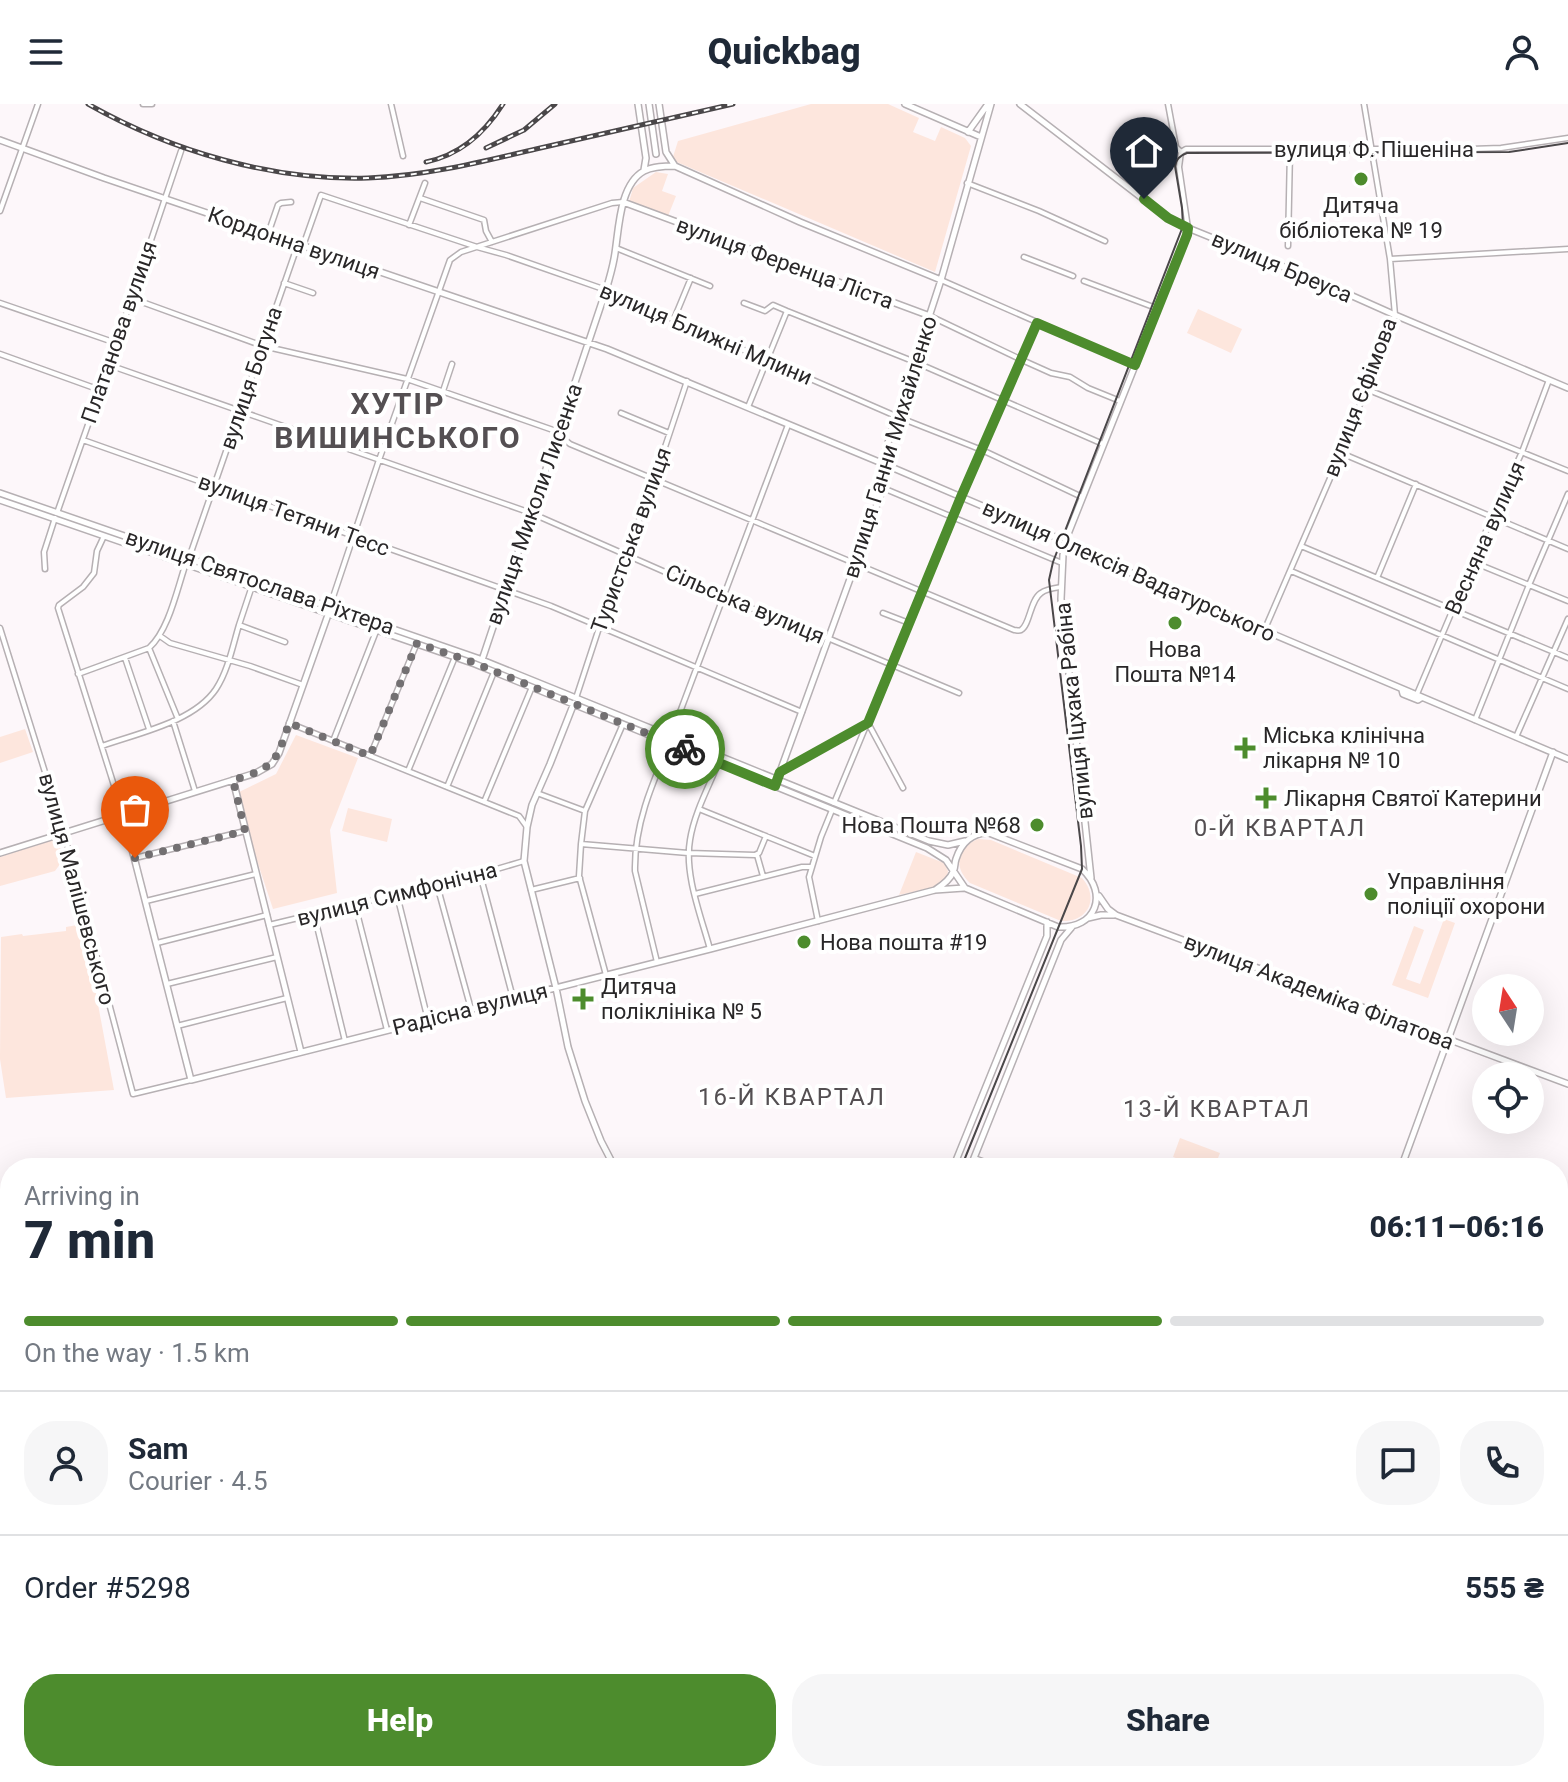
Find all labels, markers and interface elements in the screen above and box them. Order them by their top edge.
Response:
icon: menu [24,30,68,74]
icon: person [1500,30,1544,74]
text: Quickbag [707,31,861,73]
pin [1110,117,1178,199]
icon: home [1122,129,1166,173]
street label: вулиця Ф. Пішеніна [1274,137,1474,162]
marker: Дитяча бібліотека № 19 [1352,170,1370,188]
place label: Дитяча бібліотека № 19 [1279,193,1443,243]
street label: Кордонна вулиця [205,202,383,284]
street label: вулиця Ференца Ліста [673,212,897,314]
street label: вулиця Бреуса [1208,226,1356,308]
street label: Платанова вулиця [76,238,162,426]
street label: вулиця Ближні Млини [596,278,816,390]
street label: вулиця Богуна [215,303,287,453]
street label: вулиця Ганни Михайленко [838,313,942,581]
street label: вулиця Єфімова [1318,314,1402,480]
street label: вулиця Миколи Лисенка [481,380,587,628]
district label: ХУТІР ВИШИНСЬКОГО [274,386,522,455]
street label: Туристська вулиця [586,444,676,636]
street label: Весняна вулиця [1440,458,1530,618]
street label: вулиця Тетяни Тесс [195,469,393,561]
street label: вулиця Олексія Вадатурського [979,495,1279,647]
street label: вулиця Святослава Ріхтера [122,524,398,640]
street label: Сільська вулиця [662,559,828,649]
street label: вулиця Іцхака Рабіна [1050,601,1098,821]
marker: Нова Пошта №14 [1166,614,1184,632]
place label: Нова Пошта №14 [1114,637,1236,687]
courier [645,709,725,789]
place label: Міська клінічна лікарня № 10 [1263,723,1425,773]
icon: bike [663,727,707,771]
marker: Міська клінічна лікарня № 10 [1234,737,1256,759]
street label: вулиця Малішевського [34,770,120,1008]
pin [101,776,169,858]
place label: Лікарня Святої Катерини [1284,786,1542,811]
marker: Лікарня Святої Катерини [1255,787,1277,809]
icon: bag [113,788,157,832]
place label: Нова Пошта №68 [842,813,1021,838]
district label: 0-Й КВАРТАЛ [1194,814,1366,842]
marker: Нова Пошта №68 [1028,816,1046,834]
street label: вулиця Симфонічна [294,857,500,931]
place label: Управління поліції охорони [1387,869,1545,919]
marker: Управління поліції охорони [1362,885,1380,903]
street label: вулиця Академіка Філатова [1181,929,1457,1055]
place label: Нова пошта #19 [820,930,987,955]
marker: Нова пошта #19 [795,933,813,951]
place label: Дитяча поліклініка № 5 [601,974,762,1024]
north arrow [1472,974,1544,1046]
map controls [1472,974,1544,1134]
street label: Радісна вулиця [390,978,550,1040]
marker: Дитяча поліклініка № 5 [572,988,594,1010]
button: locate [1472,1062,1544,1134]
district label: 16-Й КВАРТАЛ [698,1083,886,1111]
district label: 13-Й КВАРТАЛ [1123,1095,1311,1123]
text: Arriving in [24,1181,140,1211]
text: 06:11–06:16 [1369,1209,1544,1244]
text: 7 min [24,1210,155,1271]
text: On the way · 1.5 km [24,1338,250,1368]
button: person [24,1421,108,1505]
button: chat [1356,1421,1440,1505]
button: phone [1460,1421,1544,1505]
text: Sam [128,1431,189,1466]
text: Courier · 4.5 [128,1466,268,1496]
text: Order #5298 [24,1570,191,1605]
text: 555 ₴ [1465,1570,1544,1605]
button: Help [24,1674,776,1766]
button: Share [792,1674,1544,1766]

